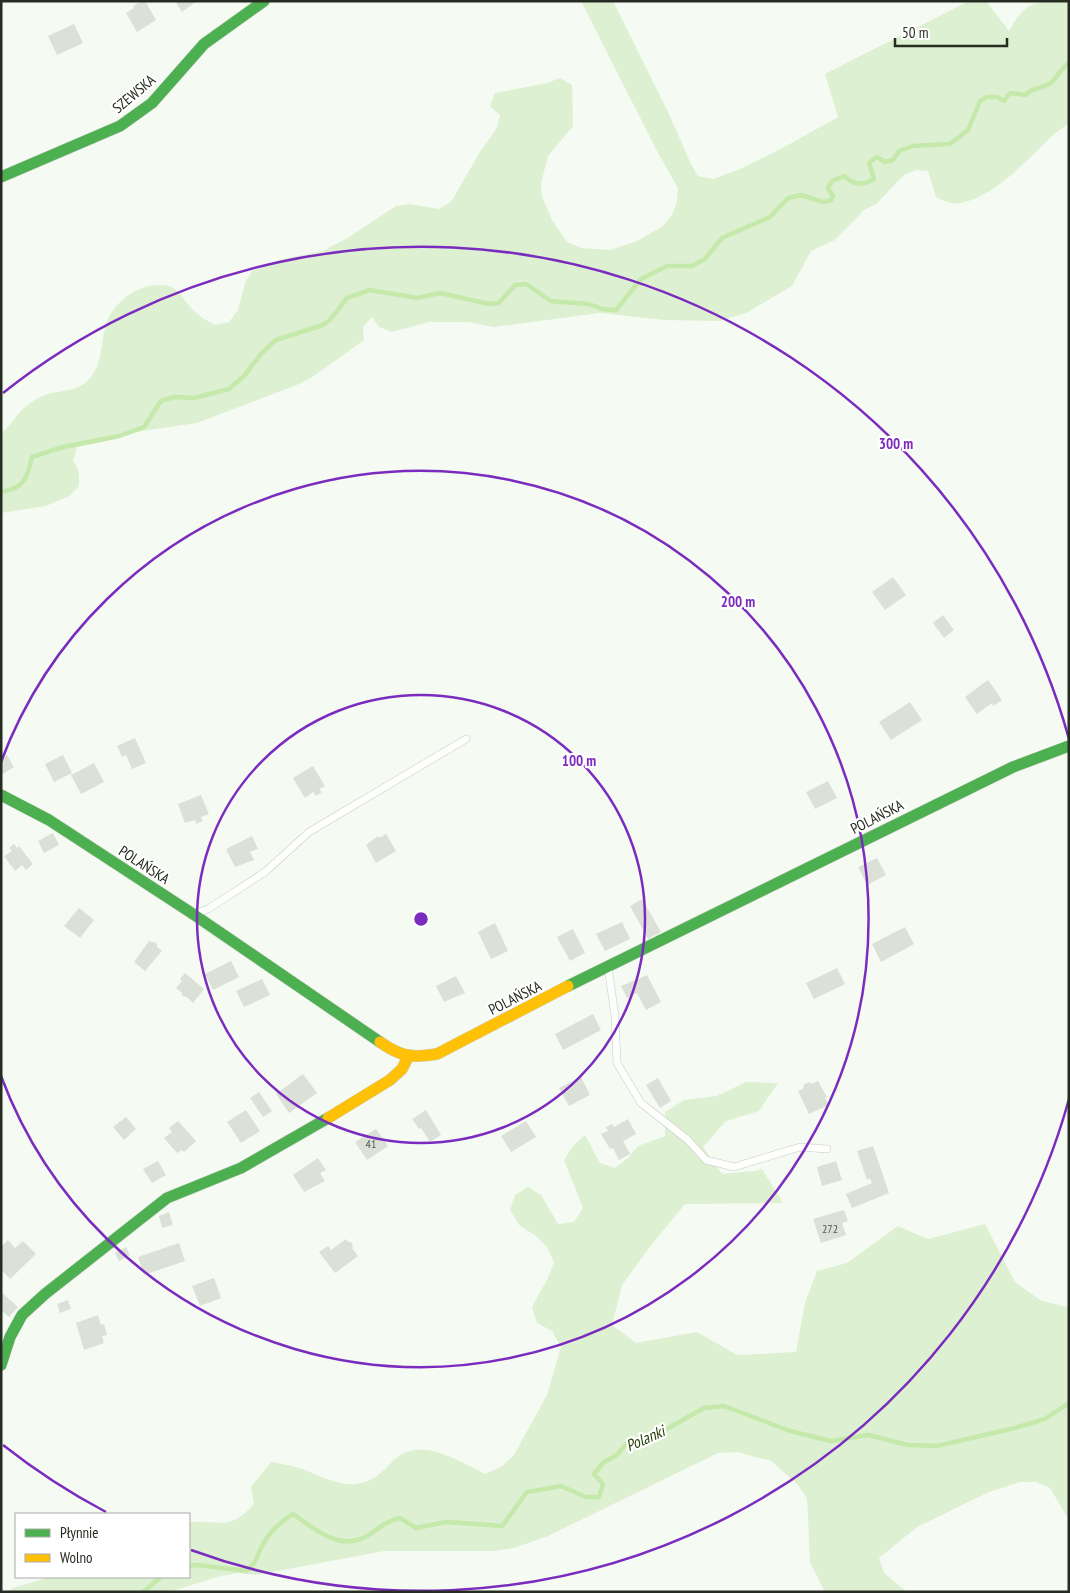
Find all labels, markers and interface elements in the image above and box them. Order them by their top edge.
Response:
scale bar [895,15,1008,47]
text: 50 m [902,23,928,42]
street label: SZEWSKA [108,70,160,117]
text: 300 m [879,434,913,453]
text: 200 m [721,592,755,611]
text: 100 m [562,751,596,770]
street label: POLAŃSKA [847,795,907,838]
street label: POLAŃSKA [115,841,174,889]
centre of rings [412,910,430,928]
street label: POLAŃSKA [485,976,545,1019]
house number: 41 [366,1136,376,1151]
house number: 272 [822,1221,838,1236]
water label: Polanki [622,1420,670,1455]
legend [15,1513,190,1578]
text: Płynnie [60,1523,99,1542]
text: Wolno [60,1548,93,1567]

